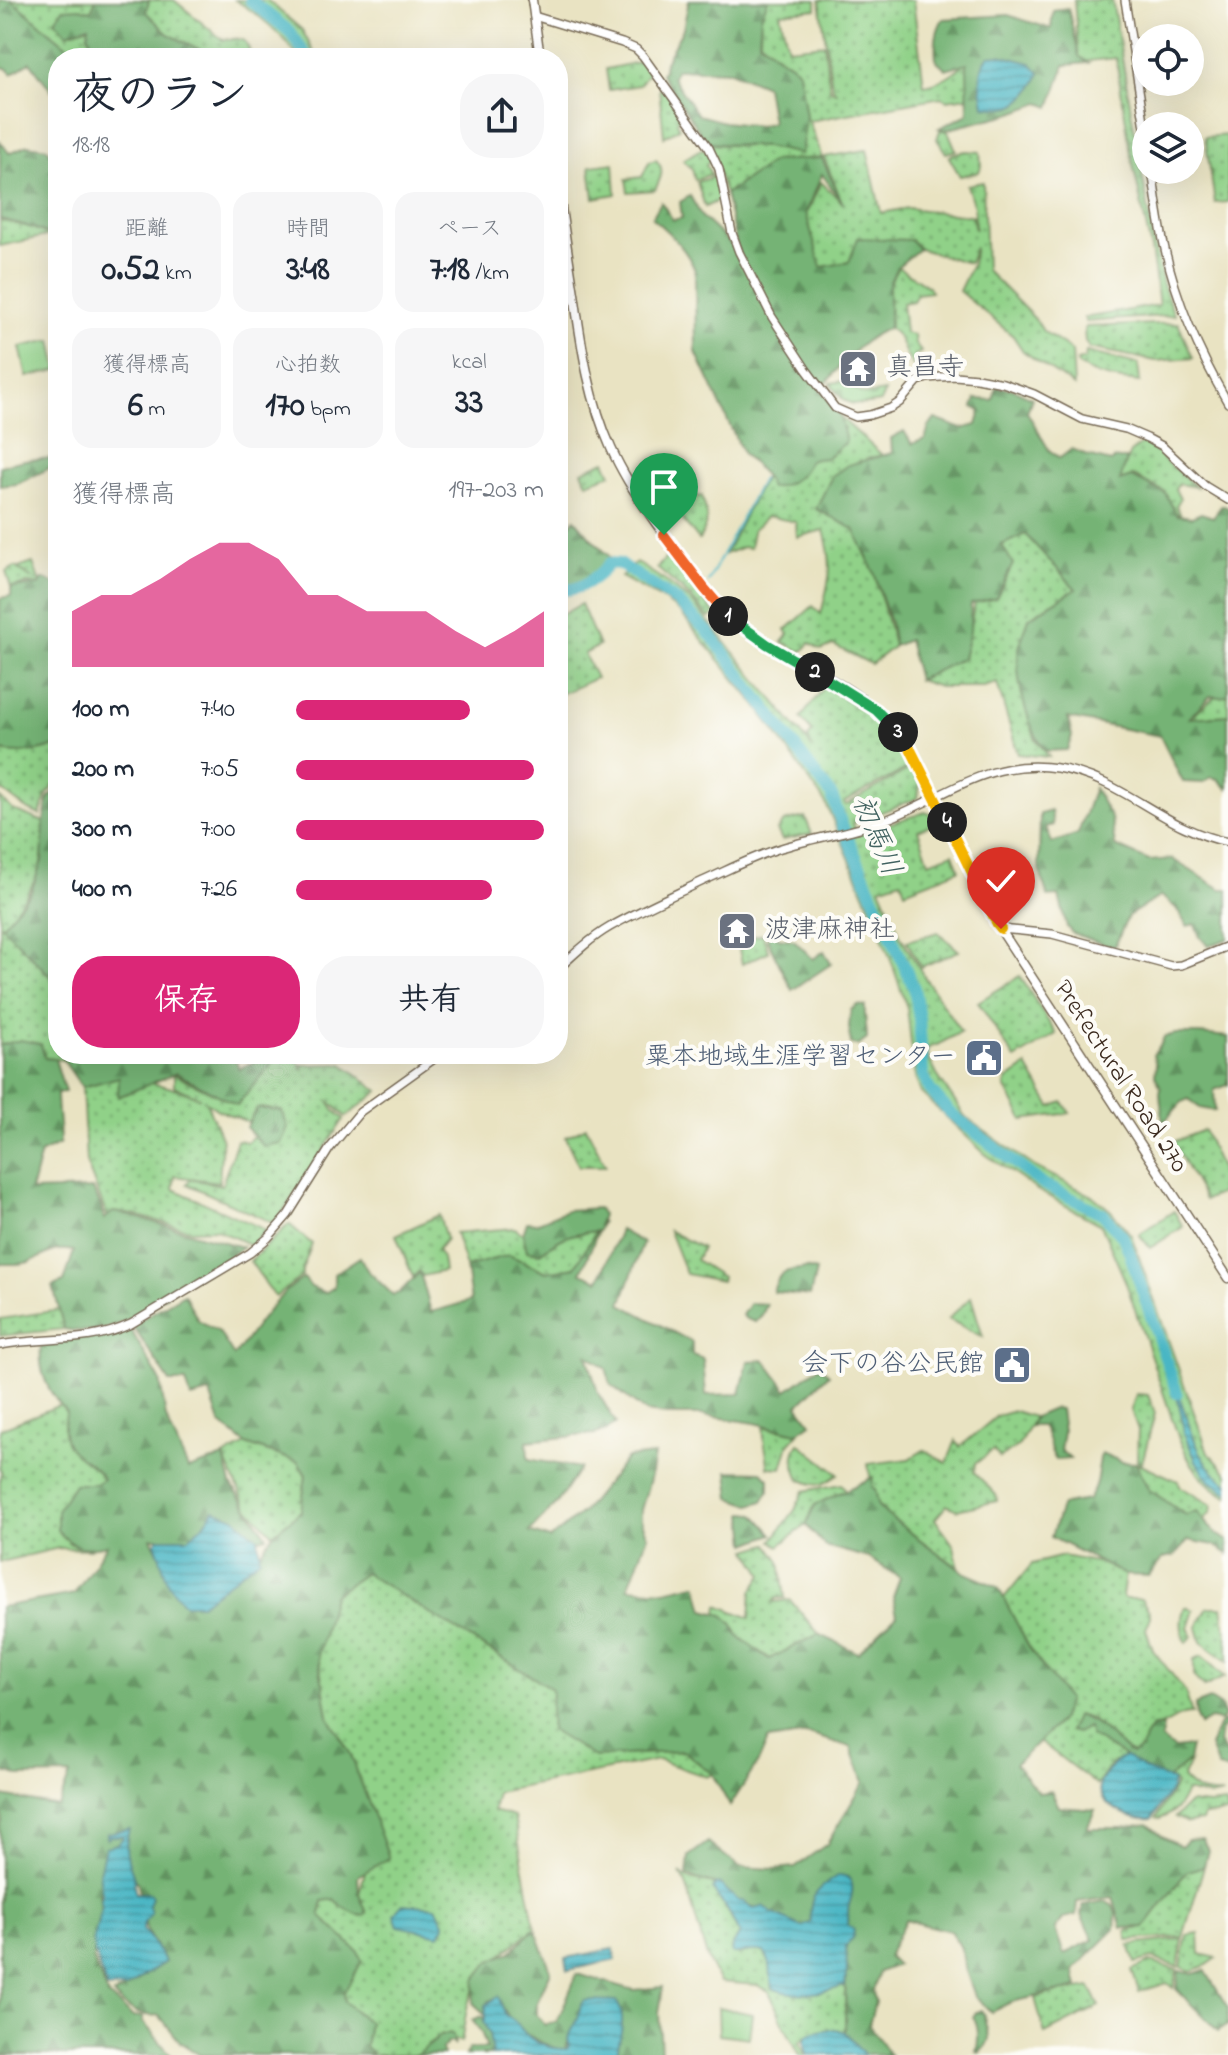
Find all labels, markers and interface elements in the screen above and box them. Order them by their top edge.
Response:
map controls [1132,24,1204,184]
button: locate [1132,24,1204,96]
text: 夜のラン [72,65,248,129]
button: share [460,74,544,158]
button: layers [1132,112,1204,184]
text: 18:18 [72,127,110,165]
text: 距離 [125,214,169,246]
text: 時間 [286,214,330,246]
text: ペース [437,214,502,246]
text: 0.52 [102,246,160,296]
text: 3:48 [286,246,330,296]
text: 7:18 [430,246,470,296]
text: km [160,258,192,290]
text: /km [470,258,509,290]
text: kcal [452,347,487,379]
temple icon: 真昌寺 [837,348,879,390]
text: 獲得標高 [103,350,191,382]
text: 心拍数 [275,350,341,382]
place label: 真昌寺 [886,350,964,388]
text: 33 [455,379,483,429]
text: 6 [128,382,143,432]
text: 170 [265,382,305,432]
text: m [143,394,165,426]
text: bpm [305,394,351,426]
pin [630,453,698,535]
icon: arrive [642,465,686,509]
text: 197–203 m [448,472,544,510]
text: 獲得標高 [72,477,176,515]
pin: 1 [708,596,748,636]
text: 1 [725,600,732,632]
pin: 2 [795,652,835,692]
text: 2 [810,656,820,688]
text: 100 m [72,691,129,729]
text: 7:40 [200,691,235,729]
pin: 3 [878,712,918,752]
text: 3 [893,716,903,748]
text: 200 m [72,751,134,789]
text: 7:05 [200,751,239,789]
water label: 初馬川 [840,789,910,883]
pin: 4 [927,802,967,842]
text: 4 [942,806,952,838]
text: 300 m [72,811,132,849]
text: 7:00 [200,811,235,849]
pin [967,847,1035,929]
icon: check [979,859,1023,903]
text: 400 m [72,871,132,909]
text: 7:26 [200,871,237,909]
temple icon: 波津麻神社 [716,910,758,952]
place label: 波津麻神社 [765,912,895,950]
button: 保存 [72,956,300,1048]
button: 共有 [316,956,544,1048]
street label: Prefectural Road 270 [1043,973,1197,1181]
public building icon: 粟本地域生涯学習センター [963,1037,1005,1079]
place label: 粟本地域生涯学習センター [645,1039,956,1077]
public building icon: 会下の谷公民館 [991,1344,1033,1386]
place label: 会下の谷公民館 [802,1346,984,1384]

